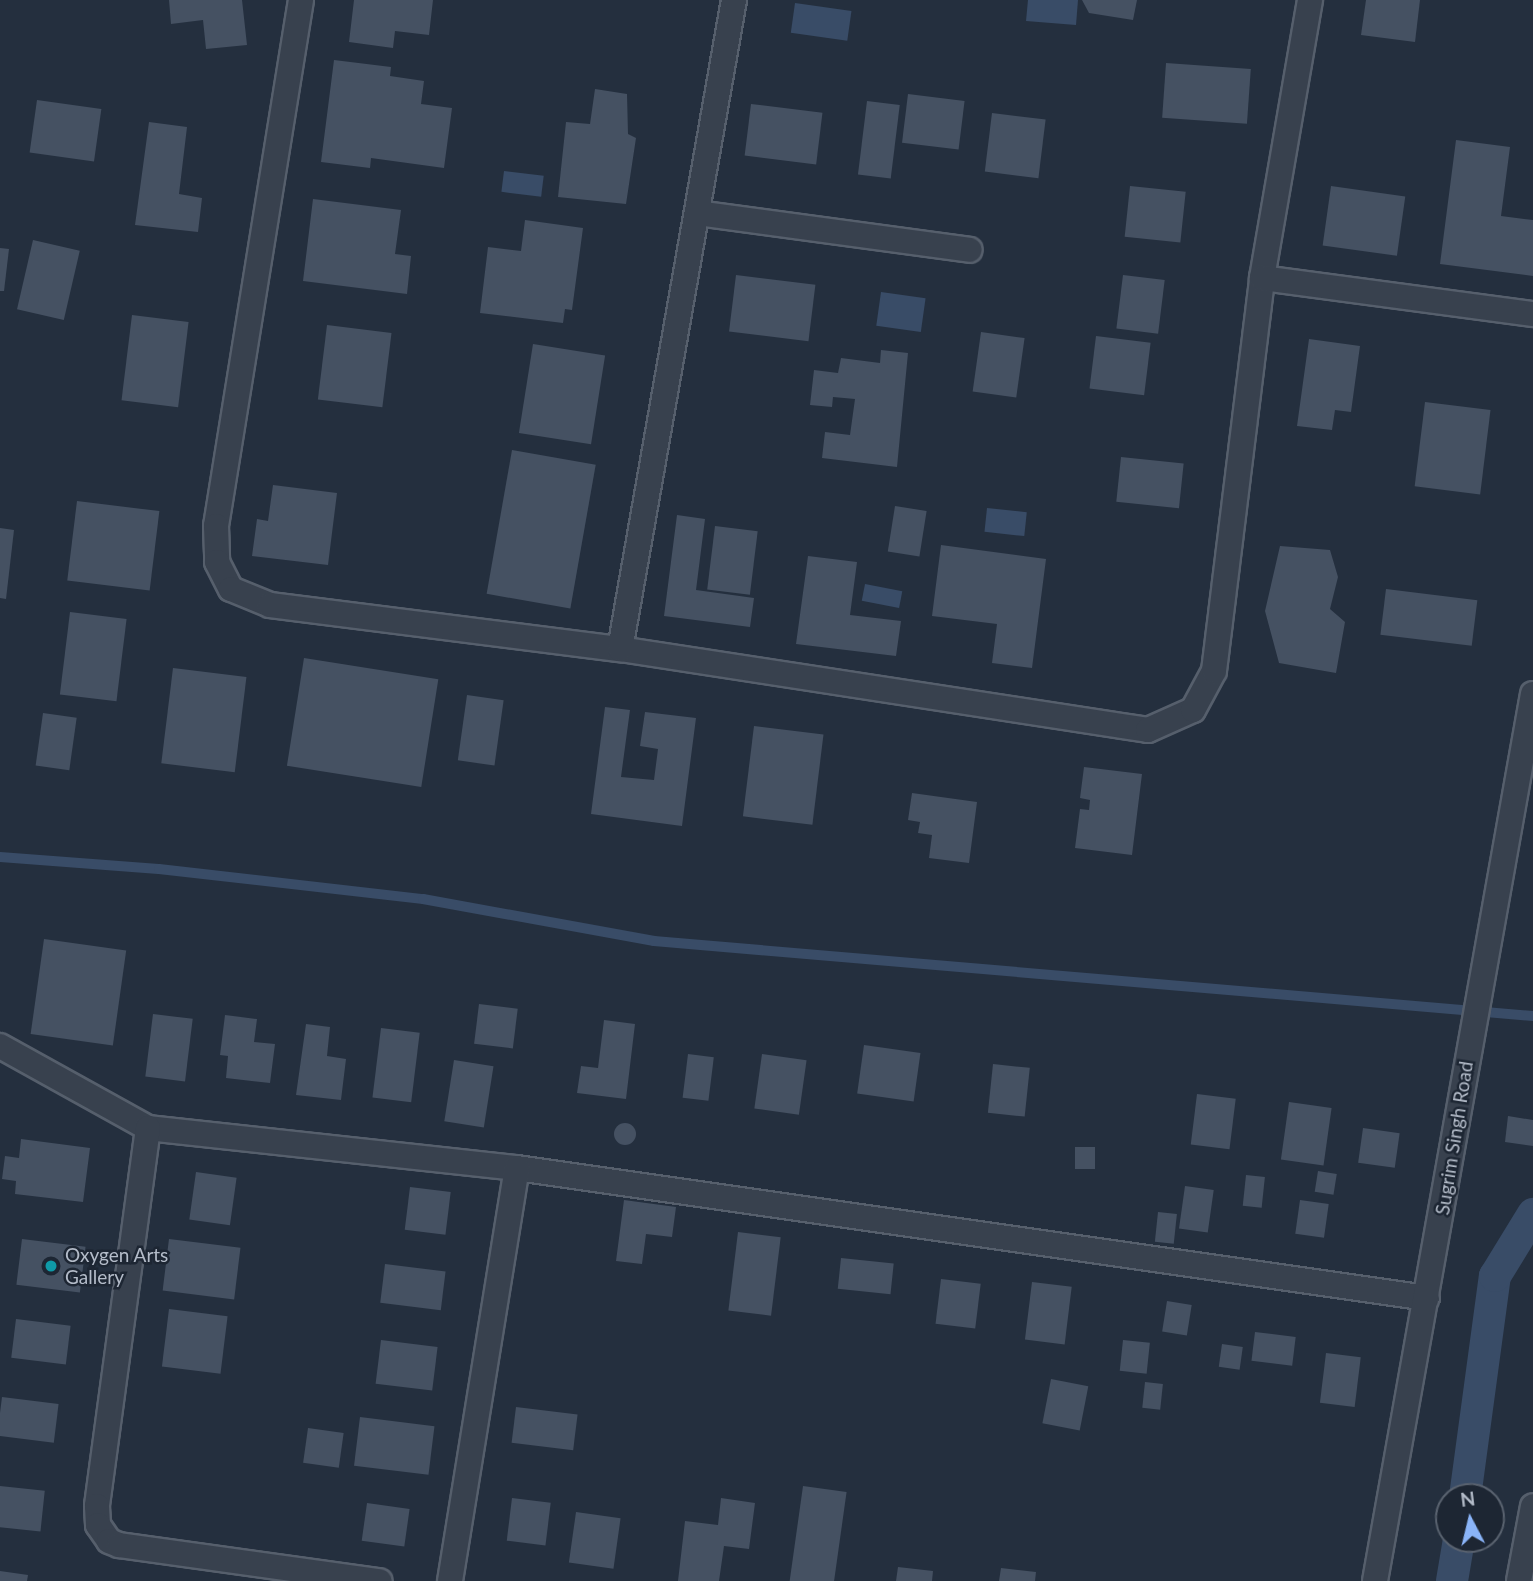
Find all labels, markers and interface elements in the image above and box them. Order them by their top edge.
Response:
street label: Sugrim Singh Road [1431,1059,1477,1217]
place label: Oxygen Arts Gallery [65,1244,169,1288]
marker: Oxygen Arts Gallery [43,1258,59,1274]
north arrow [1435,1483,1505,1553]
text: N [1459,1486,1476,1511]

